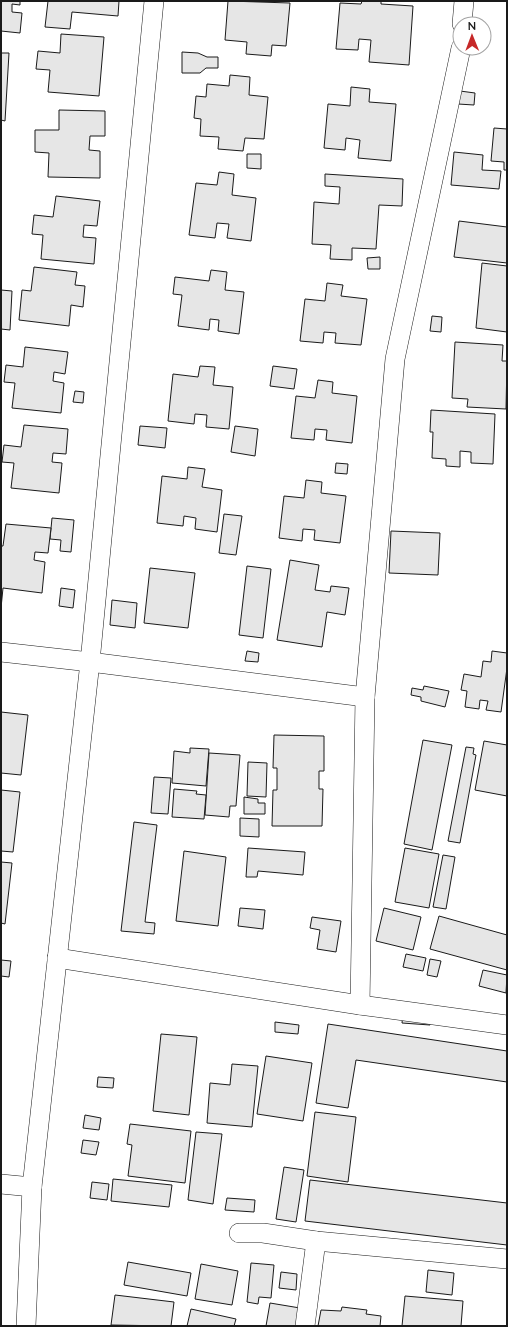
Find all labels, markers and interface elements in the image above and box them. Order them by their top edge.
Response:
north arrow [452,16,492,56]
text: N [467,19,476,32]

